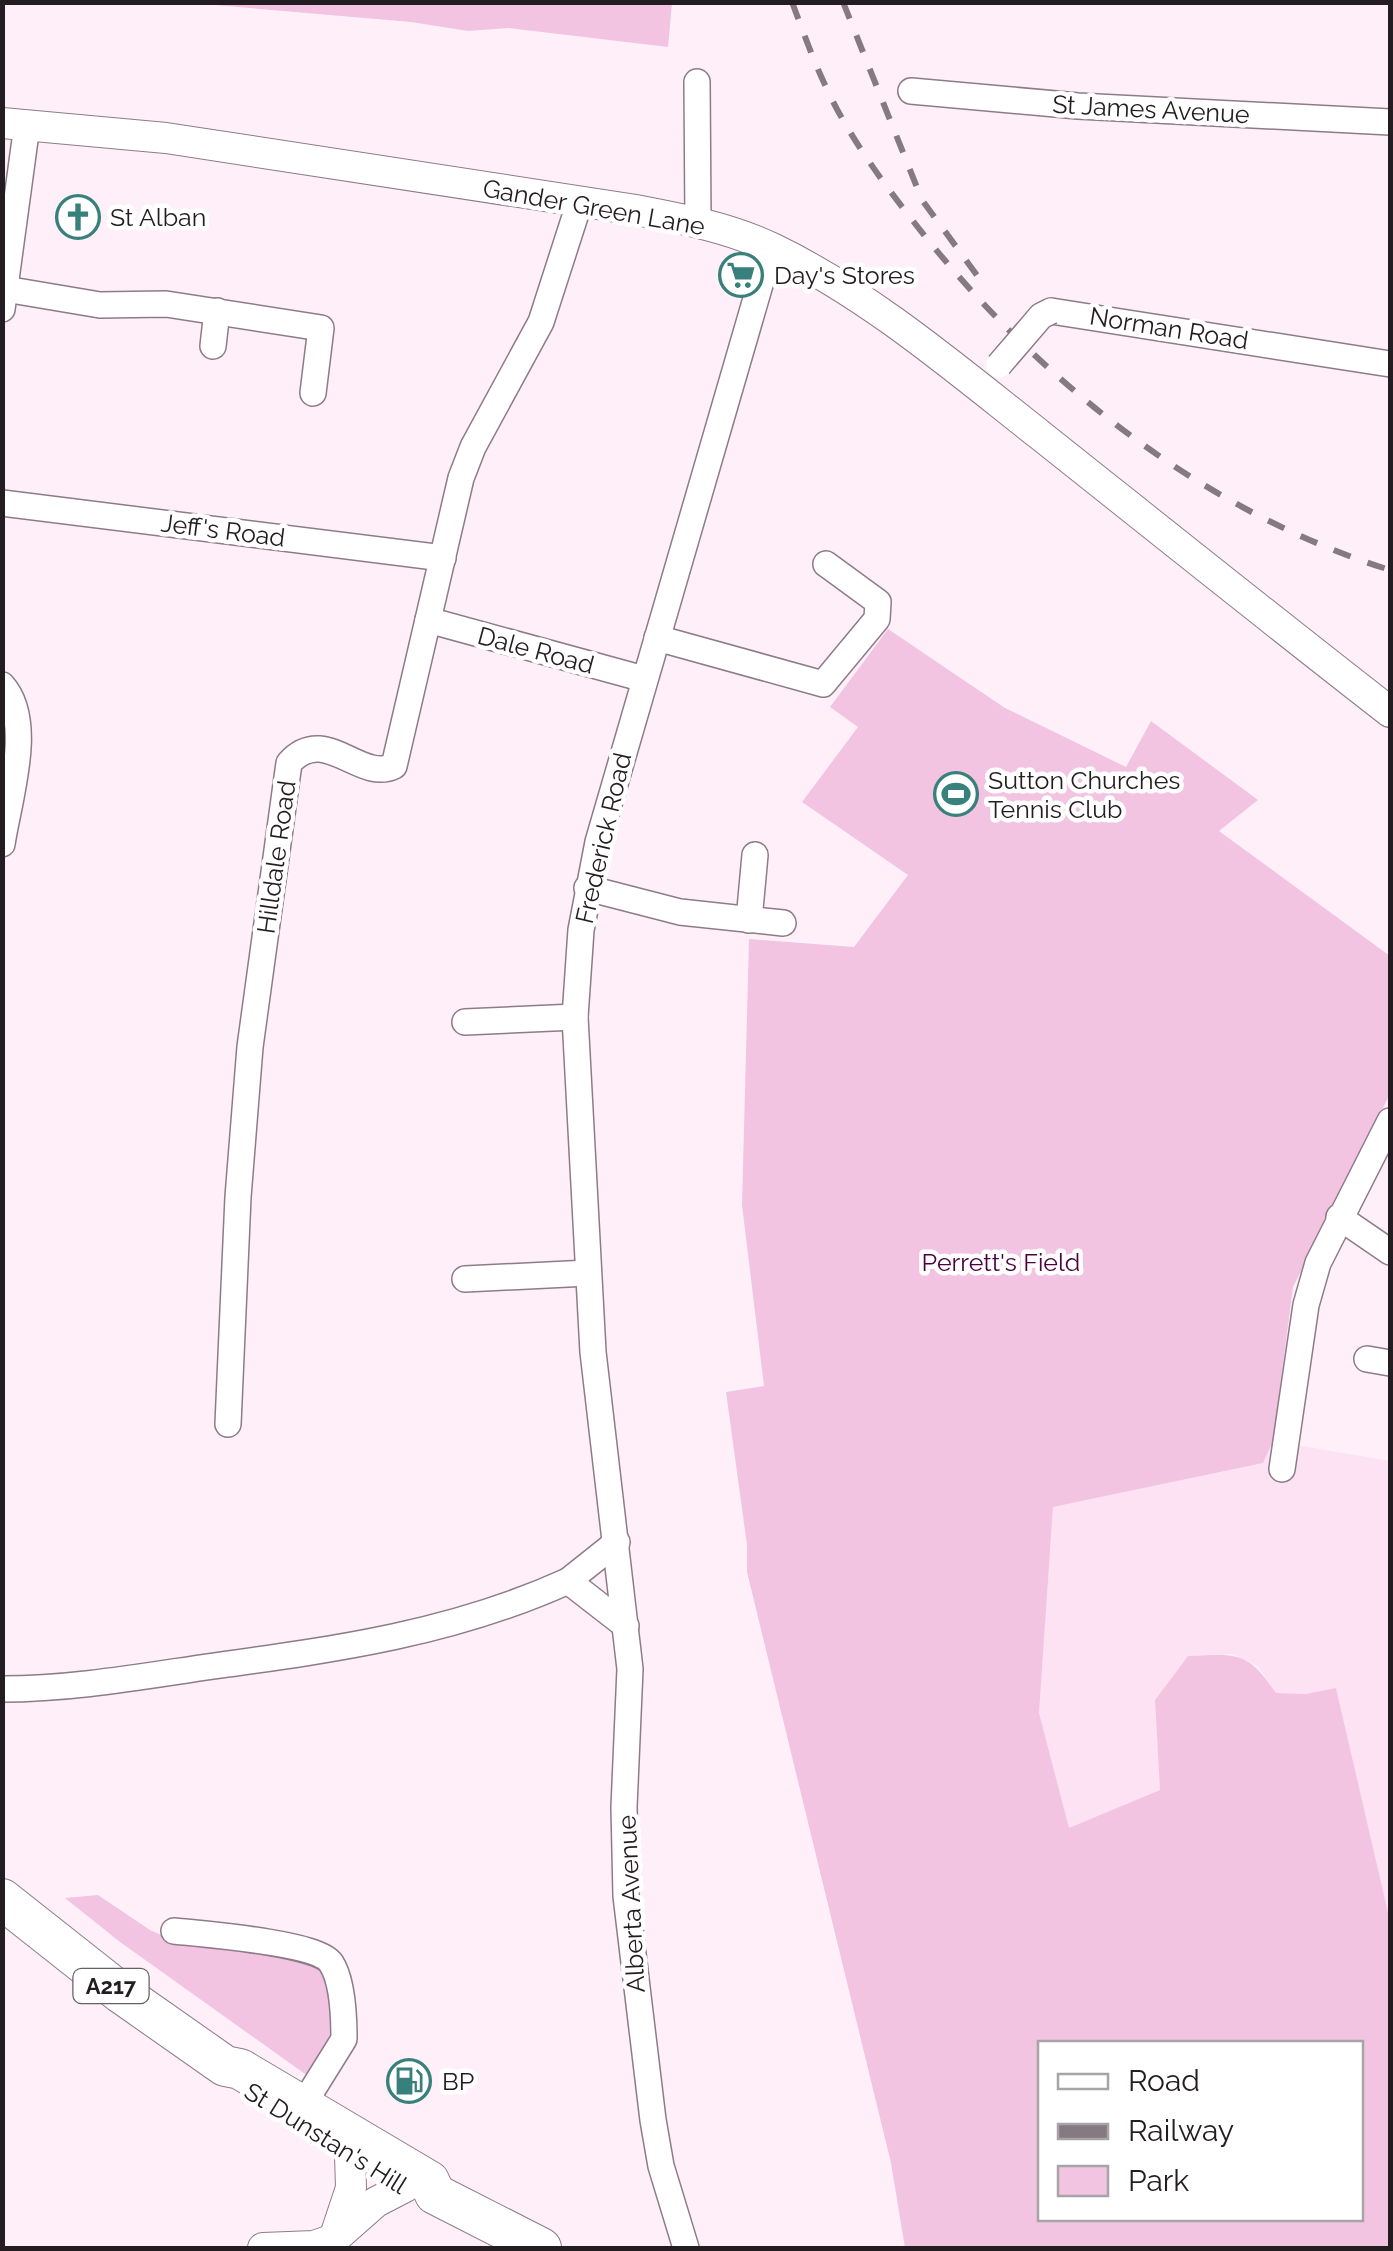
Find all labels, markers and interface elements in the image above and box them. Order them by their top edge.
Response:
street label: St James Avenue [1052,89,1250,129]
street label: Gander Green Lane [481,173,707,241]
church icon: St Alban [55,194,101,240]
place label: St Alban [110,202,206,232]
supermarket icon: Day's Stores [718,252,764,298]
place label: Day's Stores [774,260,915,290]
street label: Norman Road [1088,301,1250,355]
street label: Jeff's Road [159,508,287,552]
street label: Dale Road [475,620,597,680]
street label: Frederick Road [569,750,637,926]
place label: Sutton Churches Tennis Club [988,765,1180,824]
sports icon: Sutton Churches Tennis Club [933,771,979,817]
street label: Hilldale Road [250,778,302,936]
park label: Perrett's Field [922,1247,1080,1277]
street label: Alberta Avenue [611,1814,651,1994]
road number: A217 [74,1969,148,2003]
legend [1038,2041,1363,2221]
fuel station icon: BP [386,2058,432,2104]
text: Road [1128,2063,1200,2098]
place label: BP [442,2066,474,2096]
street label: St Dunstan's Hill [239,2076,413,2200]
text: Railway [1128,2113,1234,2148]
text: Park [1128,2163,1189,2198]

